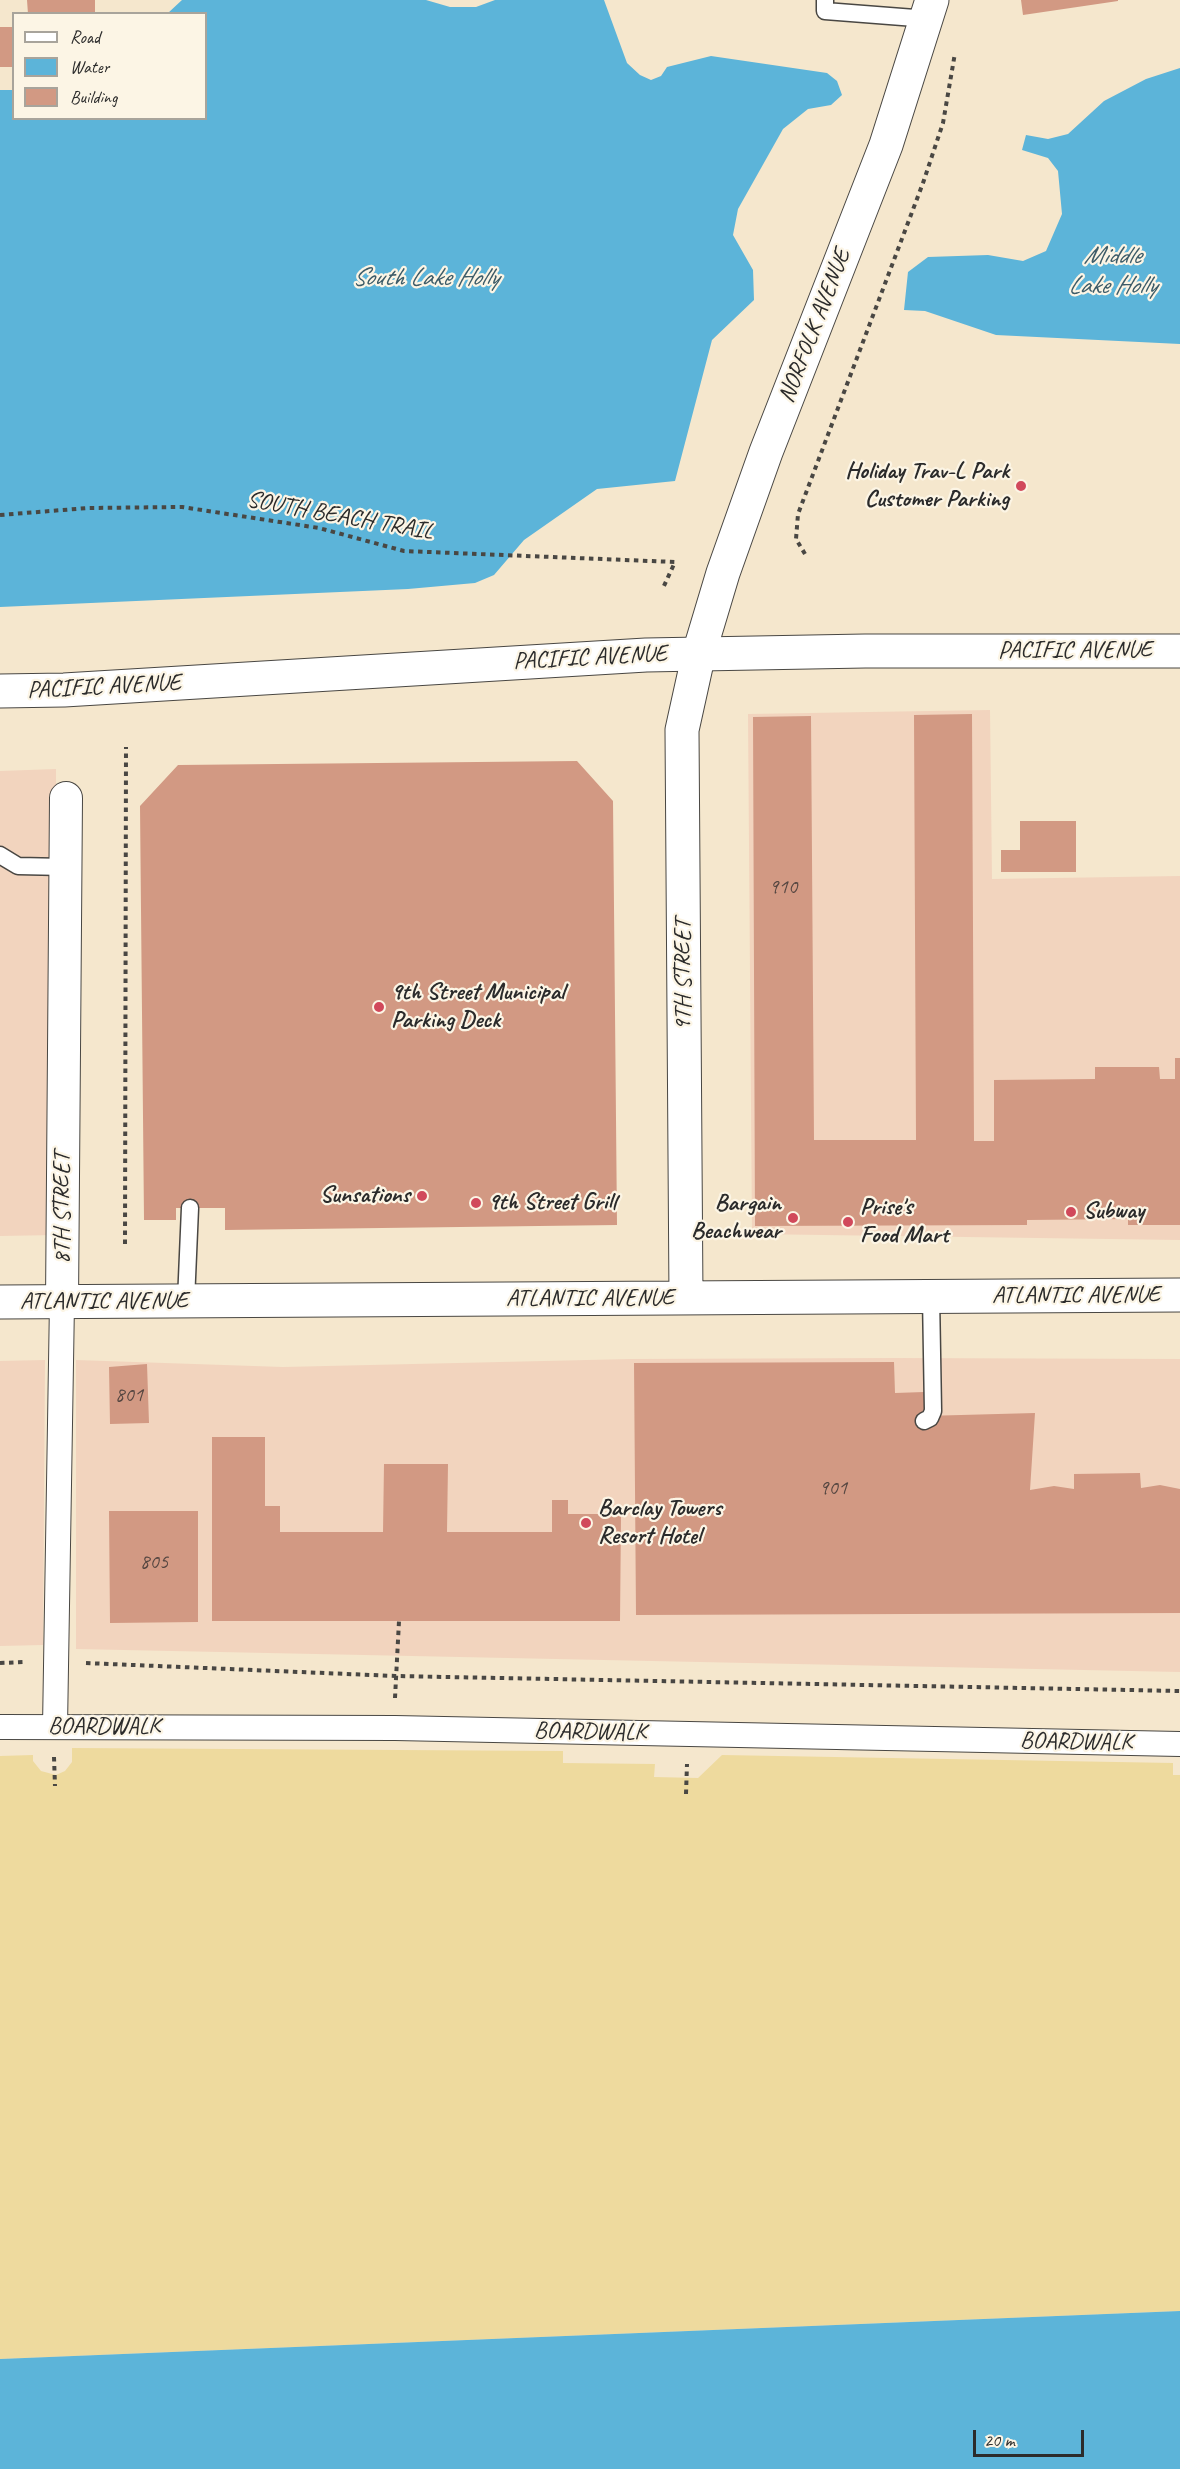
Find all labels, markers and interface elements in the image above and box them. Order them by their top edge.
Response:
legend [12,12,207,120]
text: Road [70,26,100,48]
text: Water [70,56,109,78]
text: Building [70,86,117,108]
water label: Middle Lake Holly [1068,240,1156,302]
street label: NORFOLK AVENUE [773,245,857,407]
water label: South Lake Holly [352,262,498,294]
place label: Holiday Trav-L Park Customer Parking [845,458,1009,514]
marker: Holiday Trav-L Park Customer Parking [1014,479,1028,493]
street label: SOUTH BEACH TRAIL [244,485,436,547]
street label: PACIFIC AVENUE [998,637,1152,665]
street label: PACIFIC AVENUE [512,640,668,676]
street label: PACIFIC AVENUE [26,669,182,705]
house number: 910 [769,874,797,900]
street label: 9TH STREET [670,919,698,1031]
place label: 9th Street Municipal Parking Deck [391,979,564,1035]
marker: 9th Street Municipal Parking Deck [372,1000,386,1014]
street label: 8TH STREET [49,1152,77,1264]
place label: Sunsations [320,1182,410,1210]
marker: Sunsations [415,1189,429,1203]
place label: 9th Street Grill [488,1189,616,1217]
place label: Bargain Beachwear [691,1190,781,1246]
place label: Prise's Food Mart [860,1194,948,1250]
marker: 9th Street Grill [469,1196,483,1210]
place label: Subway [1083,1198,1144,1226]
marker: Subway [1064,1205,1078,1219]
marker: Bargain Beachwear [786,1211,800,1225]
marker: Prise's Food Mart [841,1215,855,1229]
street label: ATLANTIC AVENUE [992,1282,1160,1310]
street label: ATLANTIC AVENUE [506,1285,674,1313]
street label: ATLANTIC AVENUE [20,1288,188,1316]
house number: 801 [115,1382,143,1408]
house number: 901 [819,1475,847,1501]
place label: Barclay Towers Resort Hotel [598,1495,721,1551]
marker: Barclay Towers Resort Hotel [579,1516,593,1530]
house number: 805 [140,1549,168,1575]
street label: BOARDWALK [48,1713,160,1741]
street label: BOARDWALK [534,1717,646,1747]
street label: BOARDWALK [1020,1727,1132,1757]
scale bar [976,2418,1087,2456]
text: 20 m [984,2429,1015,2451]

